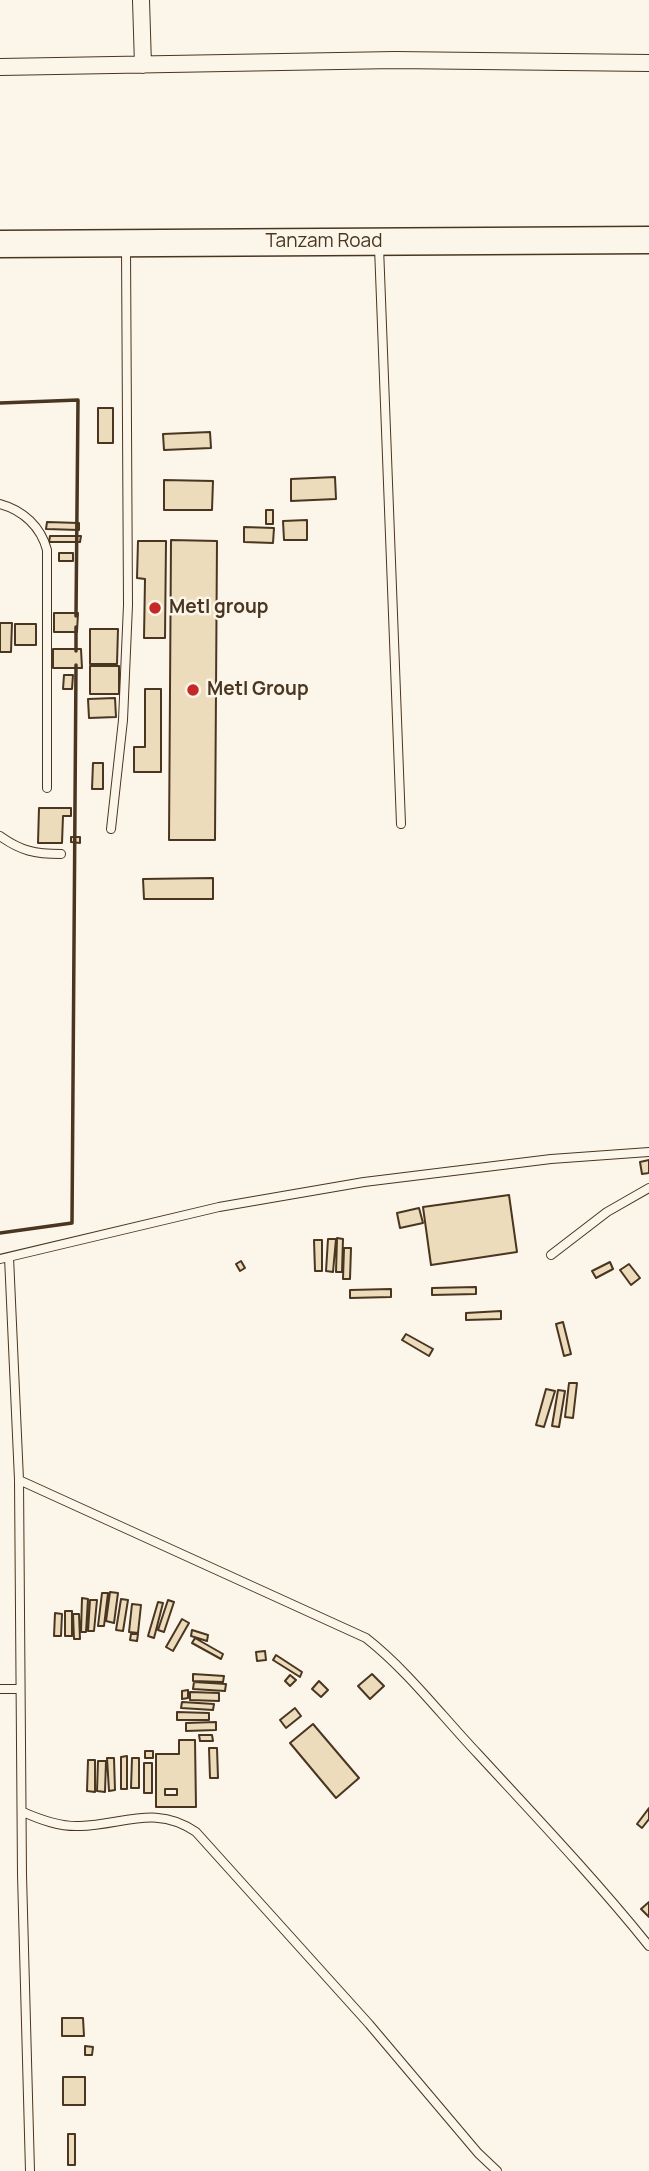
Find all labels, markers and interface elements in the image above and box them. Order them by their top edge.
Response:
street label: Tanzam Road [266,231,382,253]
place label: Metl group [169,597,268,619]
marker: Metl group [147,600,163,616]
place label: Metl Group [207,679,309,701]
marker: Metl Group [185,682,201,698]

